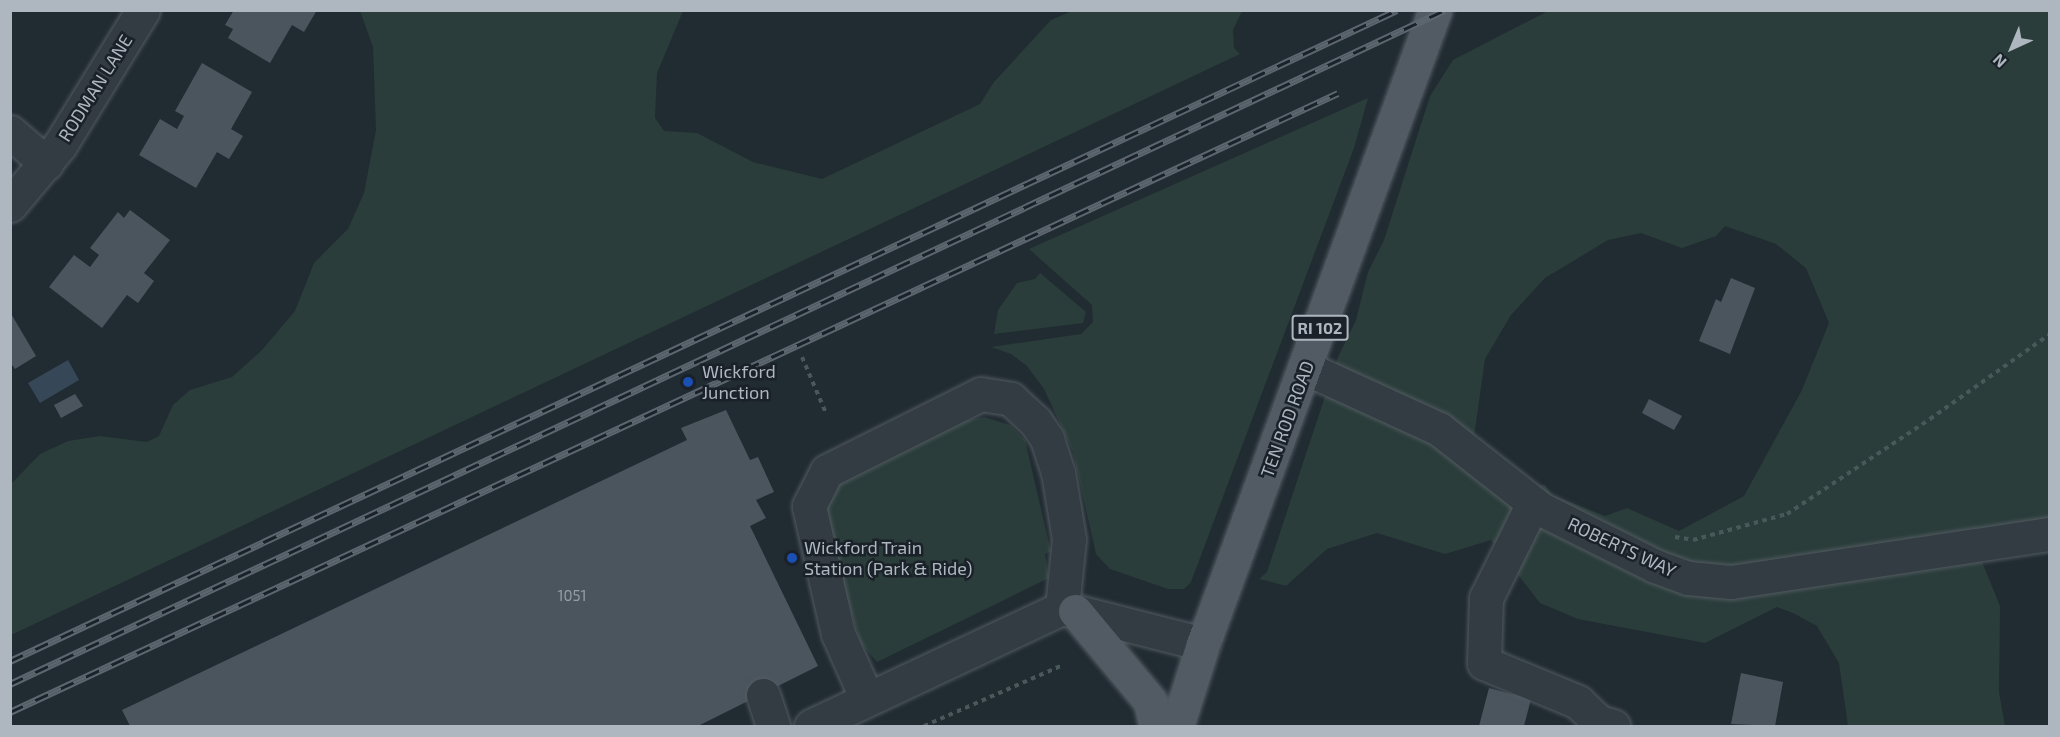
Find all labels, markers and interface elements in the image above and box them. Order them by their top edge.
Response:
north arrow [1982,18,2042,78]
street label: RODMAN LANE [54,31,136,145]
text: N [1988,50,2010,72]
road number: RI 102 [1292,315,1348,341]
street label: TEN ROD ROAD [1256,358,1318,480]
place label: Wickford Junction [702,361,776,404]
marker: Wickford Junction [679,373,697,391]
street label: ROBERTS WAY [1564,512,1680,582]
place label: Wickford Train Station (Park & Ride) [804,537,973,580]
marker: Wickford Train Station (Park & Ride) [785,551,799,565]
house number: 1051 [557,587,587,605]

